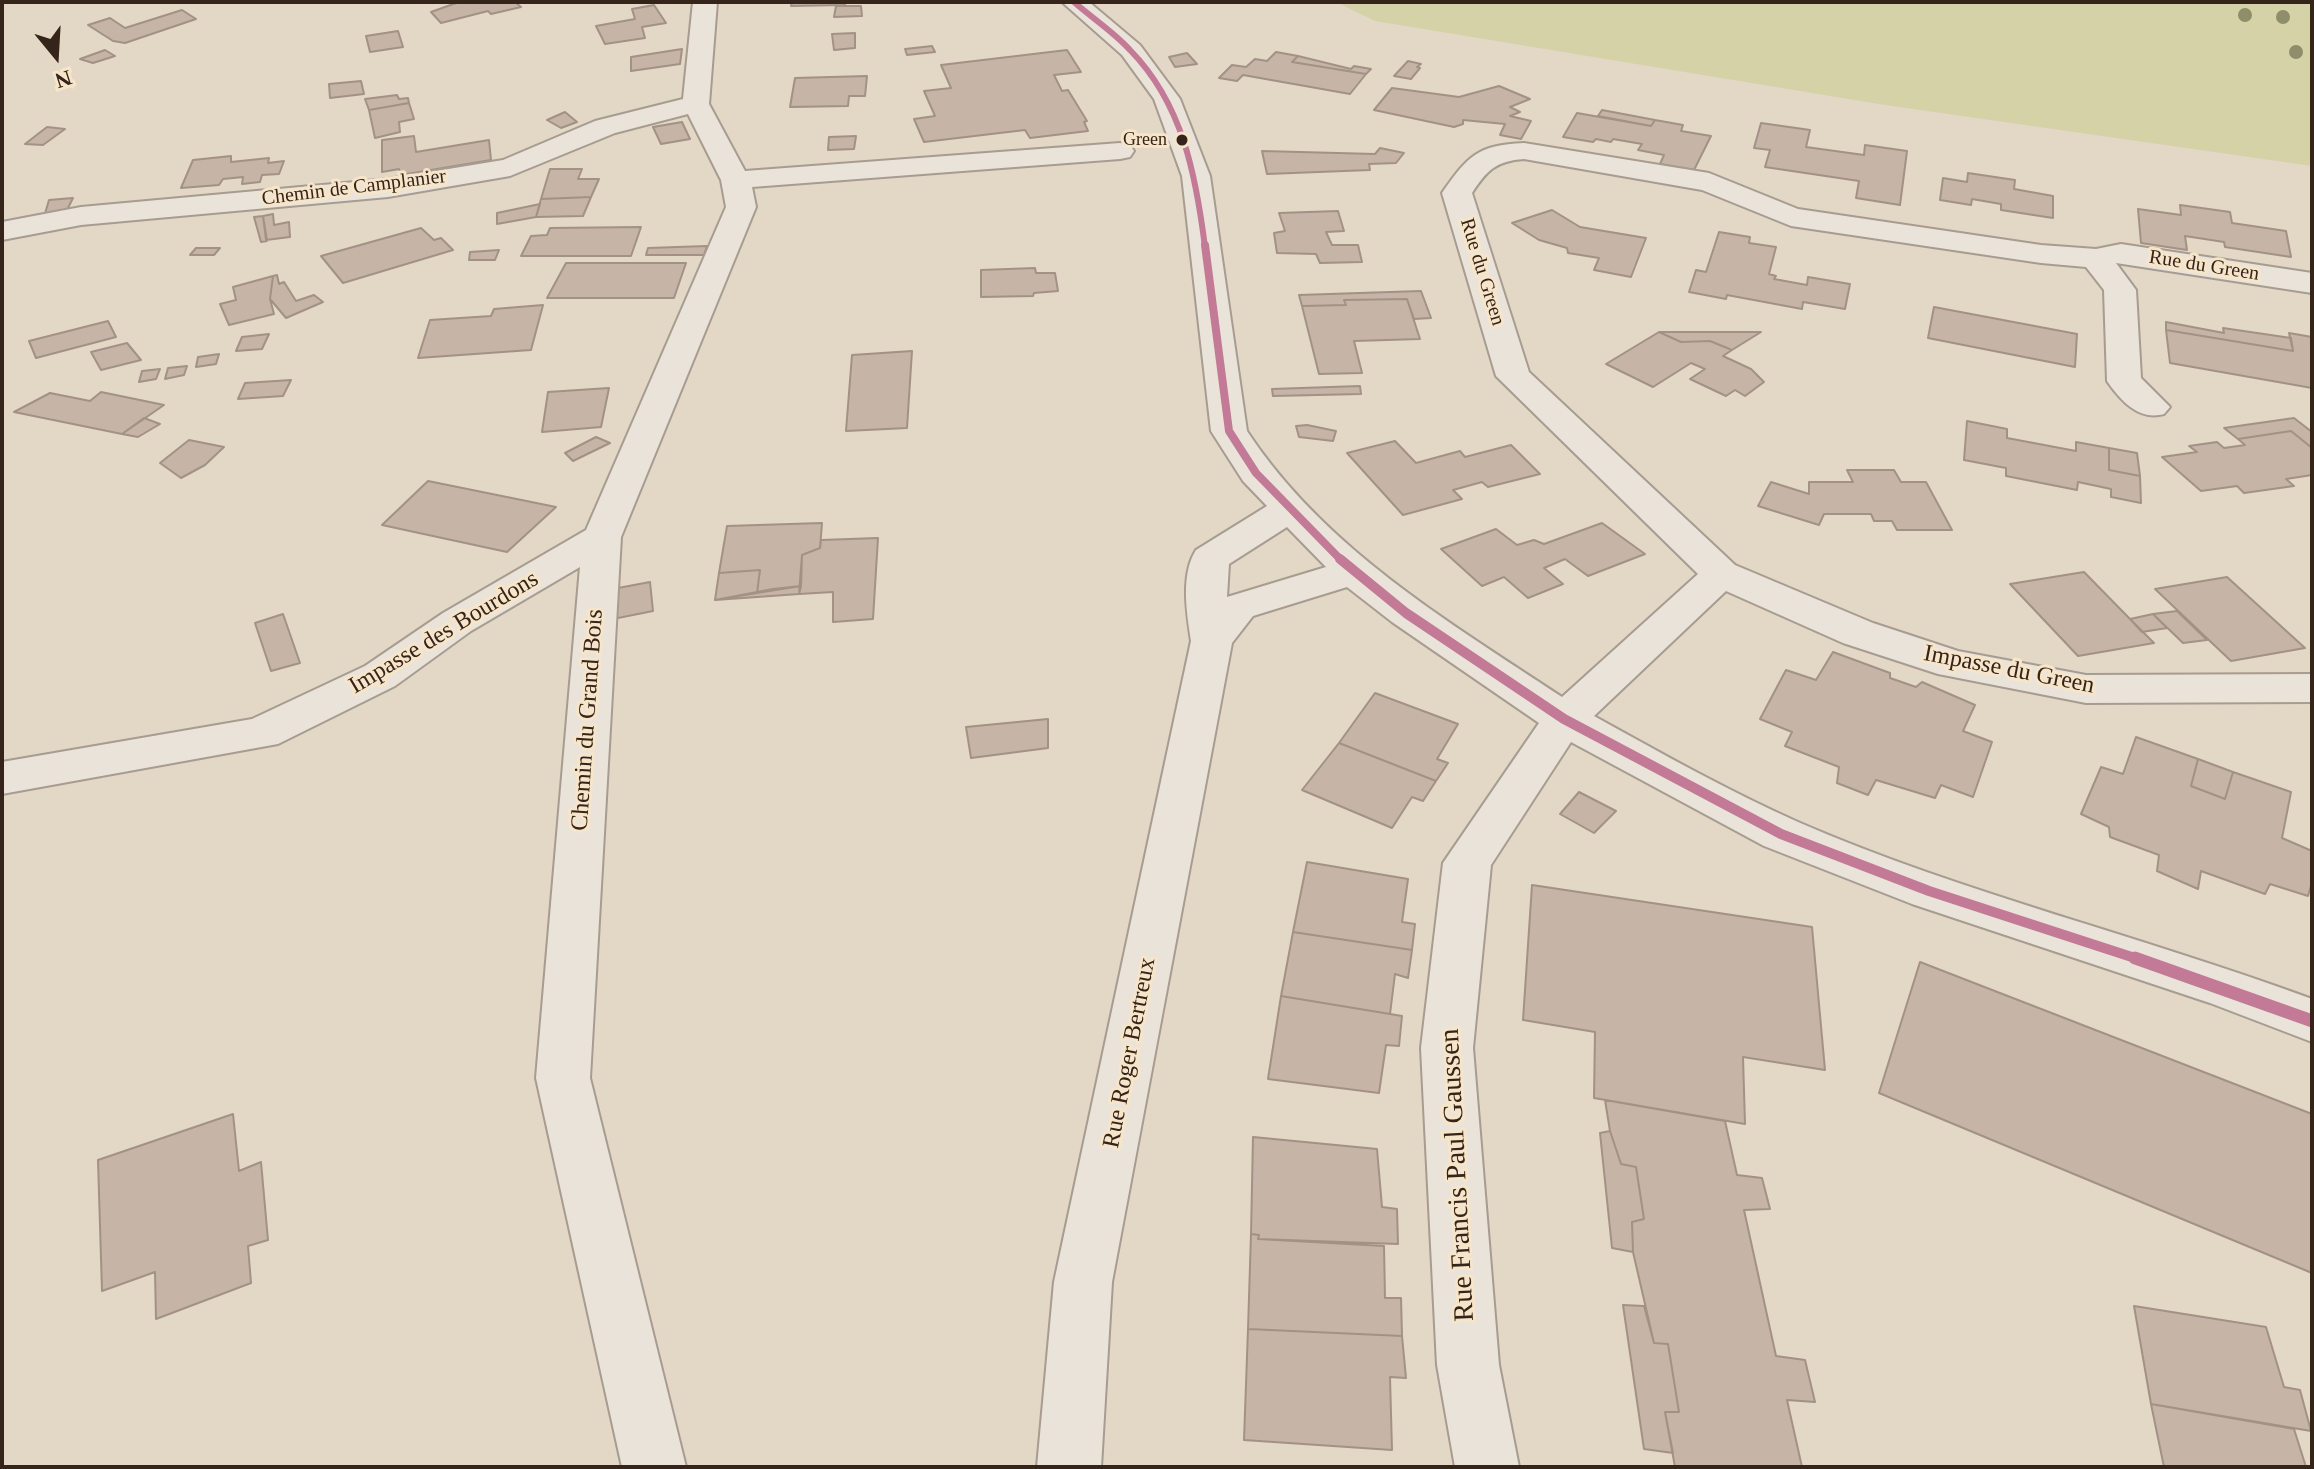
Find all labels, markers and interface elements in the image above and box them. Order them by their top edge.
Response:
north arrow [16,16,96,96]
text: N [52,65,75,94]
place label: Green [1123,129,1167,151]
marker: Green [1174,132,1190,148]
street label: Chemin de Camplanier [260,165,448,211]
street label: Rue du Green [1454,215,1510,329]
street label: Rue du Green [2147,245,2261,287]
street label: Impasse des Bourdons [344,565,544,701]
street label: Chemin du Grand Bois [566,608,610,832]
street label: Impasse du Green [1921,639,2097,701]
street label: Rue Roger Bertreux [1097,955,1163,1151]
street label: Rue Francis Paul Gaussen [1434,1028,1482,1322]

